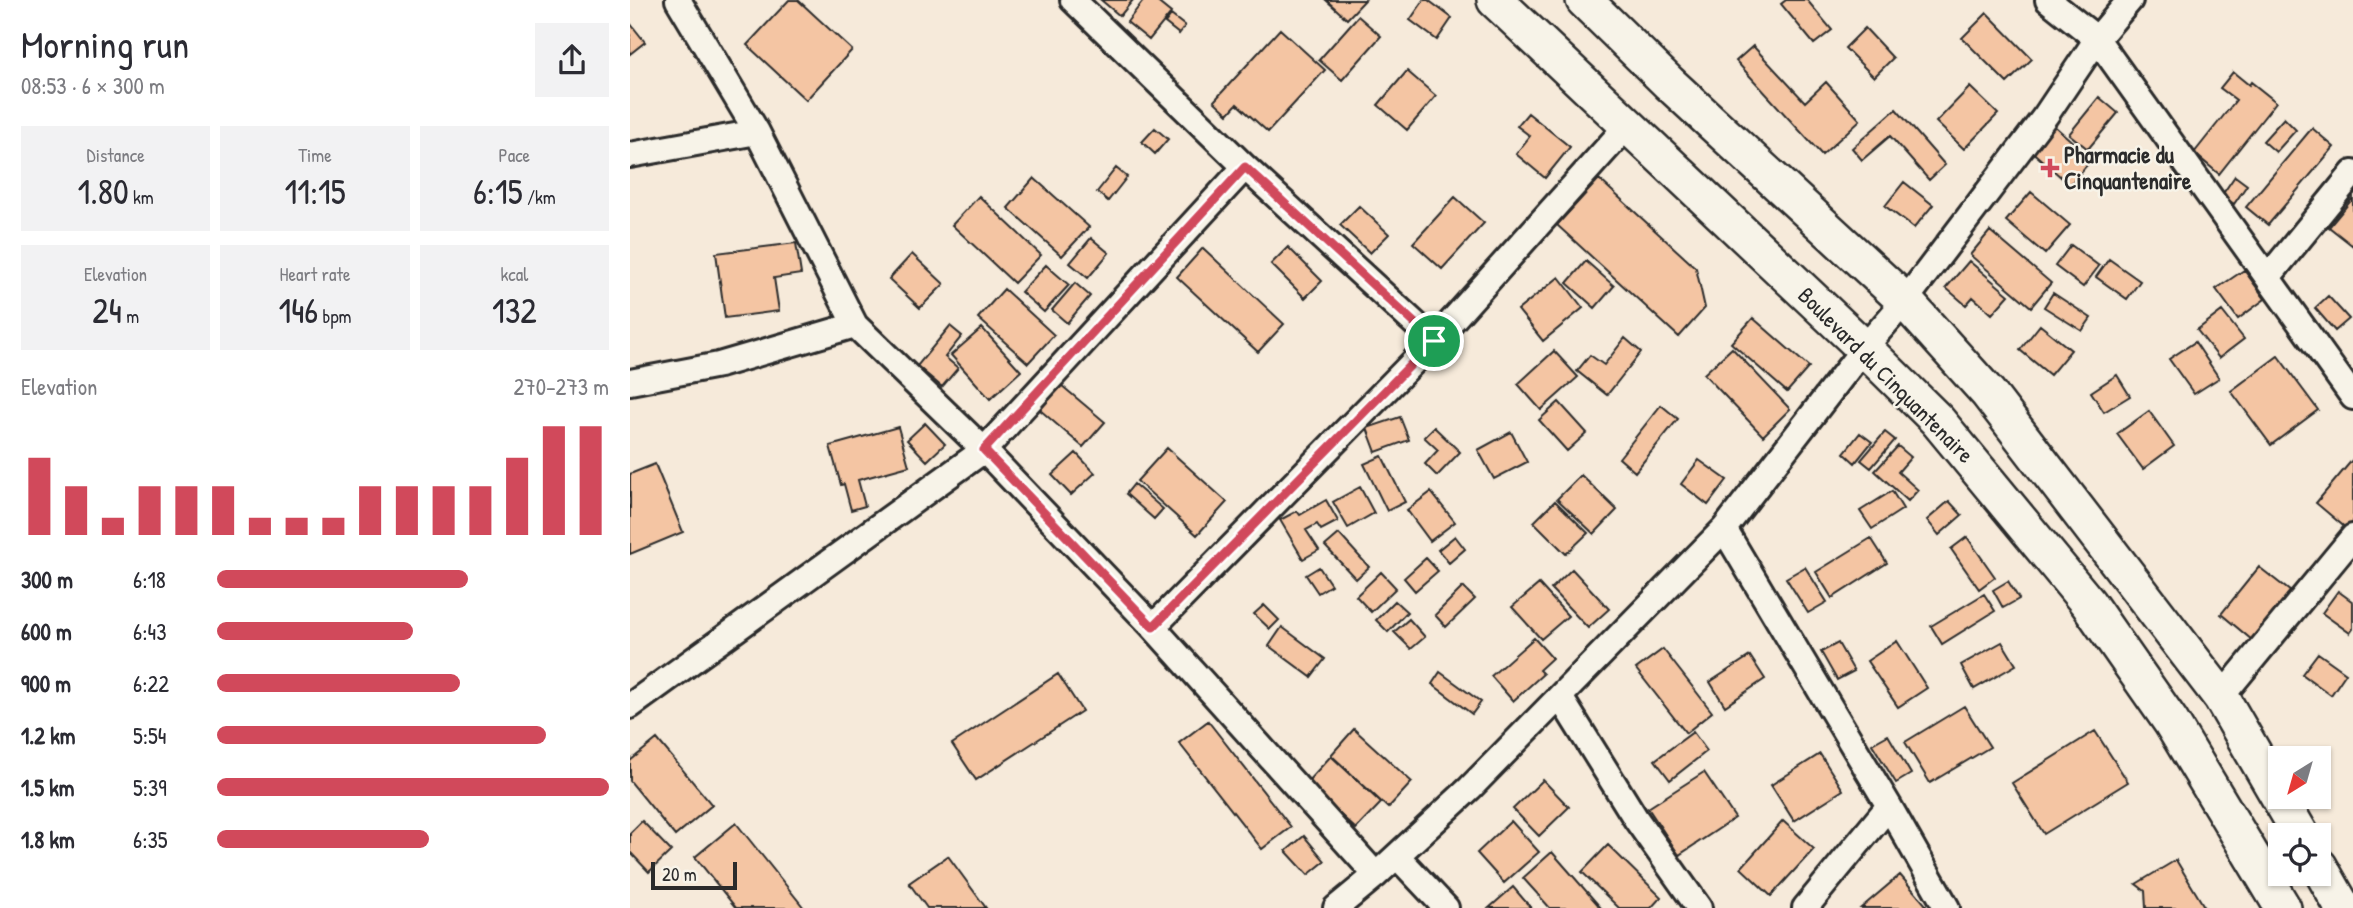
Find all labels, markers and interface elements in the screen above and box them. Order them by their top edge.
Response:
text: Morning run [21,18,189,70]
button: share [535,23,609,97]
text: 08:53 · 6 × 300 m [21,70,165,101]
place label: Pharmacie du Cinquantenaire [2064,139,2192,197]
text: Distance [87,142,145,168]
text: Time [298,142,332,168]
text: Pace [499,142,530,168]
marker: Pharmacie du Cinquantenaire [2042,160,2058,176]
text: 1.80 [78,168,129,215]
text: 11:15 [284,168,346,215]
text: 6:15 [473,168,523,215]
text: km [129,184,154,210]
text: /km [523,184,556,210]
text: Elevation [84,261,147,287]
text: Heart rate [280,261,350,287]
text: kcal [500,261,528,287]
street label: Boulevard du Cinquantenaire [1792,280,1981,469]
text: 24 [92,287,122,334]
text: 146 [278,287,318,334]
text: 132 [492,287,537,334]
text: m [122,303,139,329]
text: bpm [318,303,352,329]
pin [1404,311,1464,371]
icon: arrive [1415,322,1453,360]
text: Elevation [21,371,97,402]
text: 270–273 m [514,371,609,402]
text: 300 m [21,564,73,595]
text: 6:18 [133,564,166,595]
text: 600 m [21,616,72,647]
text: 6:43 [133,616,166,647]
text: 900 m [21,668,71,699]
text: 6:22 [133,668,169,699]
text: 1.2 km [21,720,76,751]
text: 5:54 [133,720,166,751]
north arrow [2268,746,2331,808]
map controls [2268,746,2331,886]
text: 1.5 km [21,772,74,803]
text: 5:39 [133,772,167,803]
button: locate [2268,823,2331,886]
text: 1.8 km [21,824,75,855]
text: 6:35 [133,824,168,855]
scale bar [651,859,737,891]
text: 20 m [662,861,697,887]

